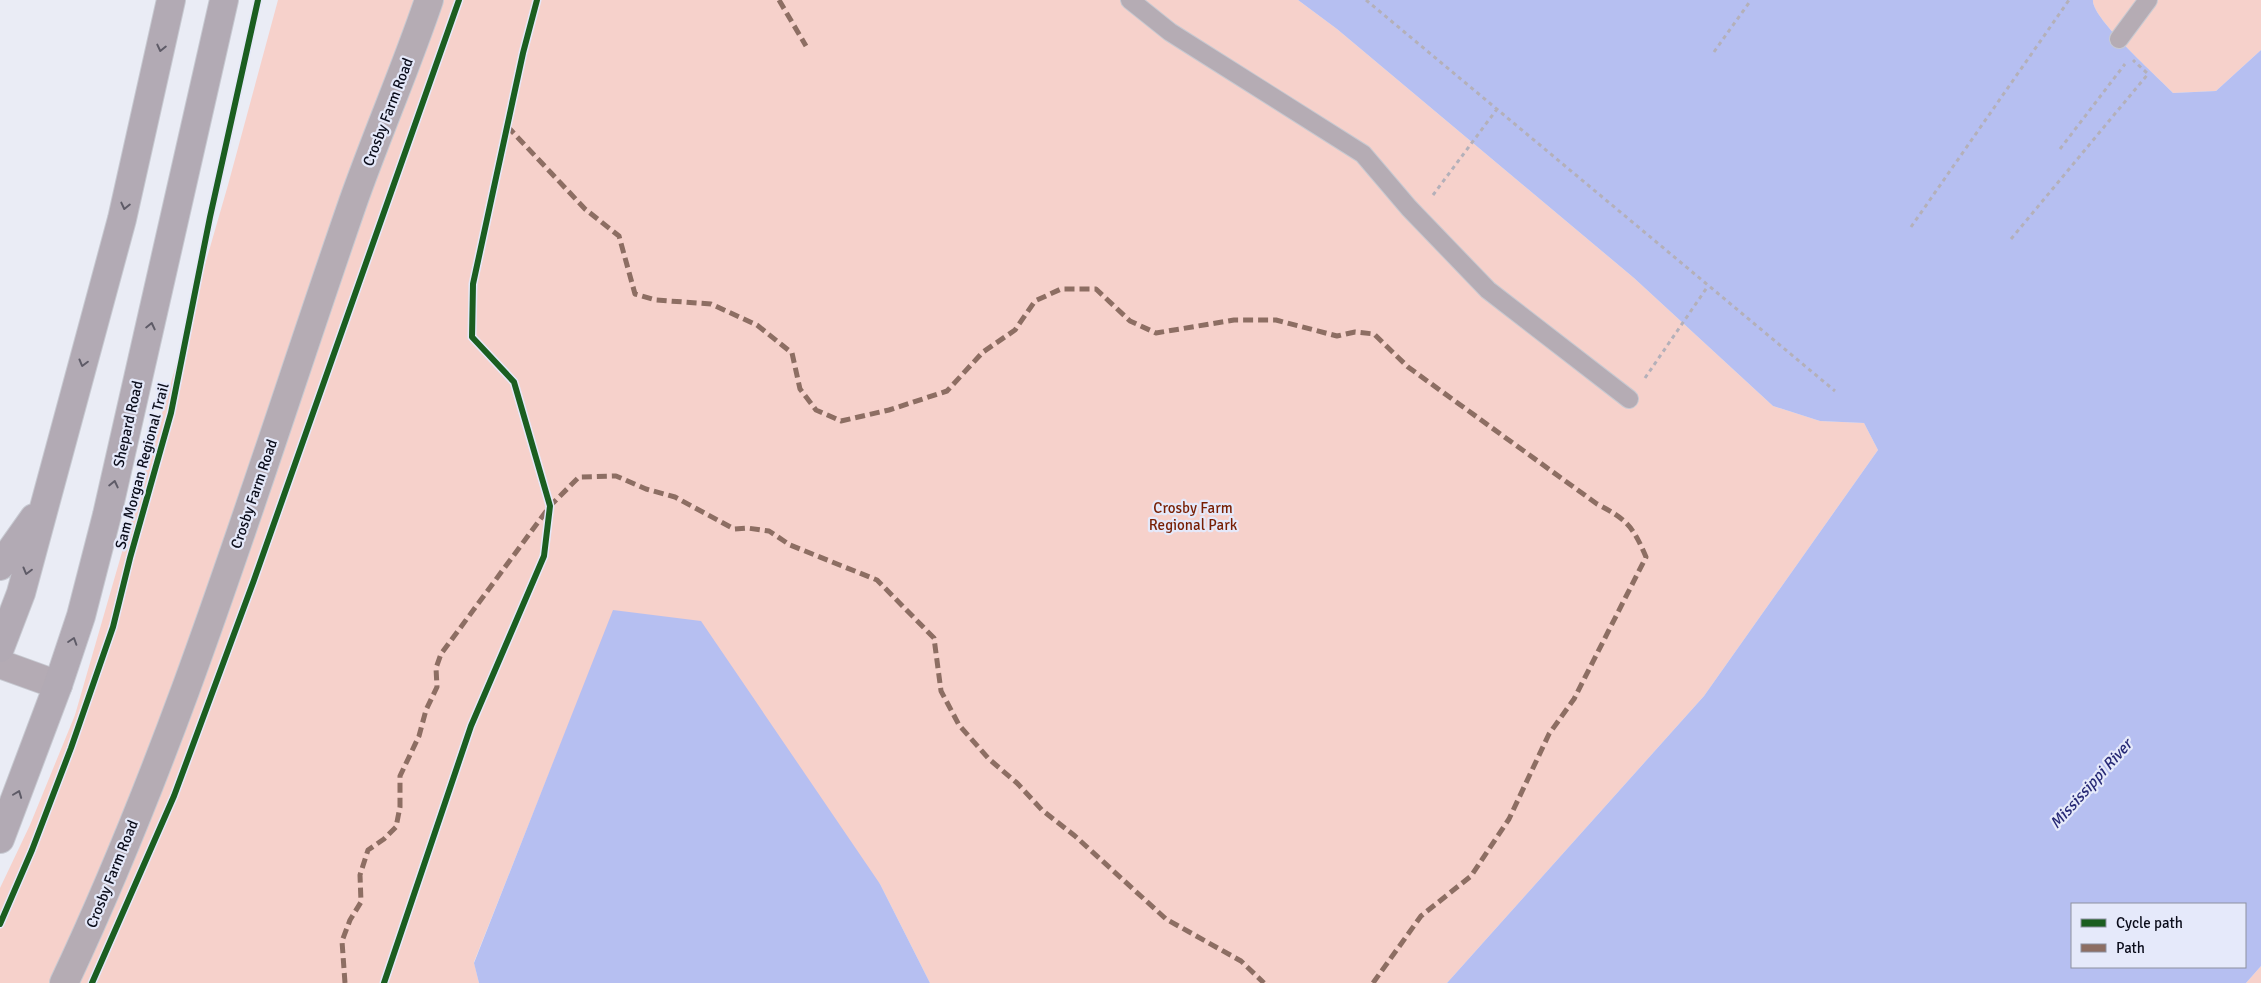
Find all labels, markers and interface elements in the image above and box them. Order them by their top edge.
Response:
one-way arrow [156,43,166,52]
street label: Crosby Farm Road [359,55,417,169]
one-way arrow [120,202,131,211]
one-way arrow [145,321,156,330]
one-way arrow [78,359,89,367]
street label: Shepard Road [109,379,147,469]
street label: Sam Morgan Regional Trail [111,381,173,551]
street label: Crosby Farm Road [227,437,281,551]
one-way arrow [108,479,119,488]
park label: Crosby Farm Regional Park [1149,499,1238,534]
one-way arrow [22,566,33,575]
one-way arrow [67,637,77,646]
water label: Mississippi River [2046,734,2138,833]
one-way arrow [12,790,22,799]
street label: Crosby Farm Road [82,817,142,931]
legend [2071,903,2246,968]
text: Cycle path [2116,914,2183,932]
text: Path [2116,939,2145,957]

